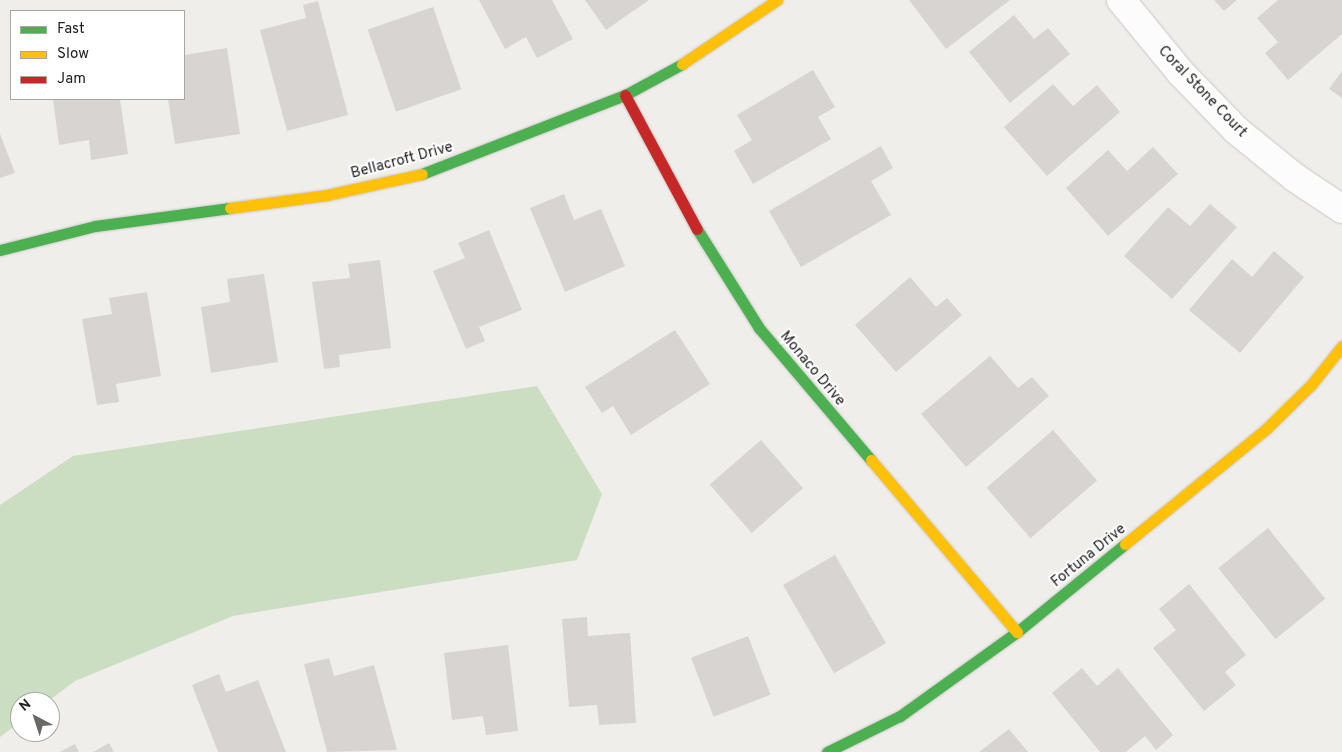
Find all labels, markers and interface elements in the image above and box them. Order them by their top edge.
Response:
legend [10,10,185,100]
text: Fast [57,20,85,39]
street label: Coral Stone Court [1154,42,1250,142]
text: Slow [57,45,89,64]
text: Jam [57,70,86,89]
street label: Bellacroft Drive [349,139,455,183]
street label: Monaco Drive [776,328,848,410]
street label: Fortuna Drive [1048,520,1130,592]
north arrow [10,692,60,742]
text: N [16,696,35,716]

